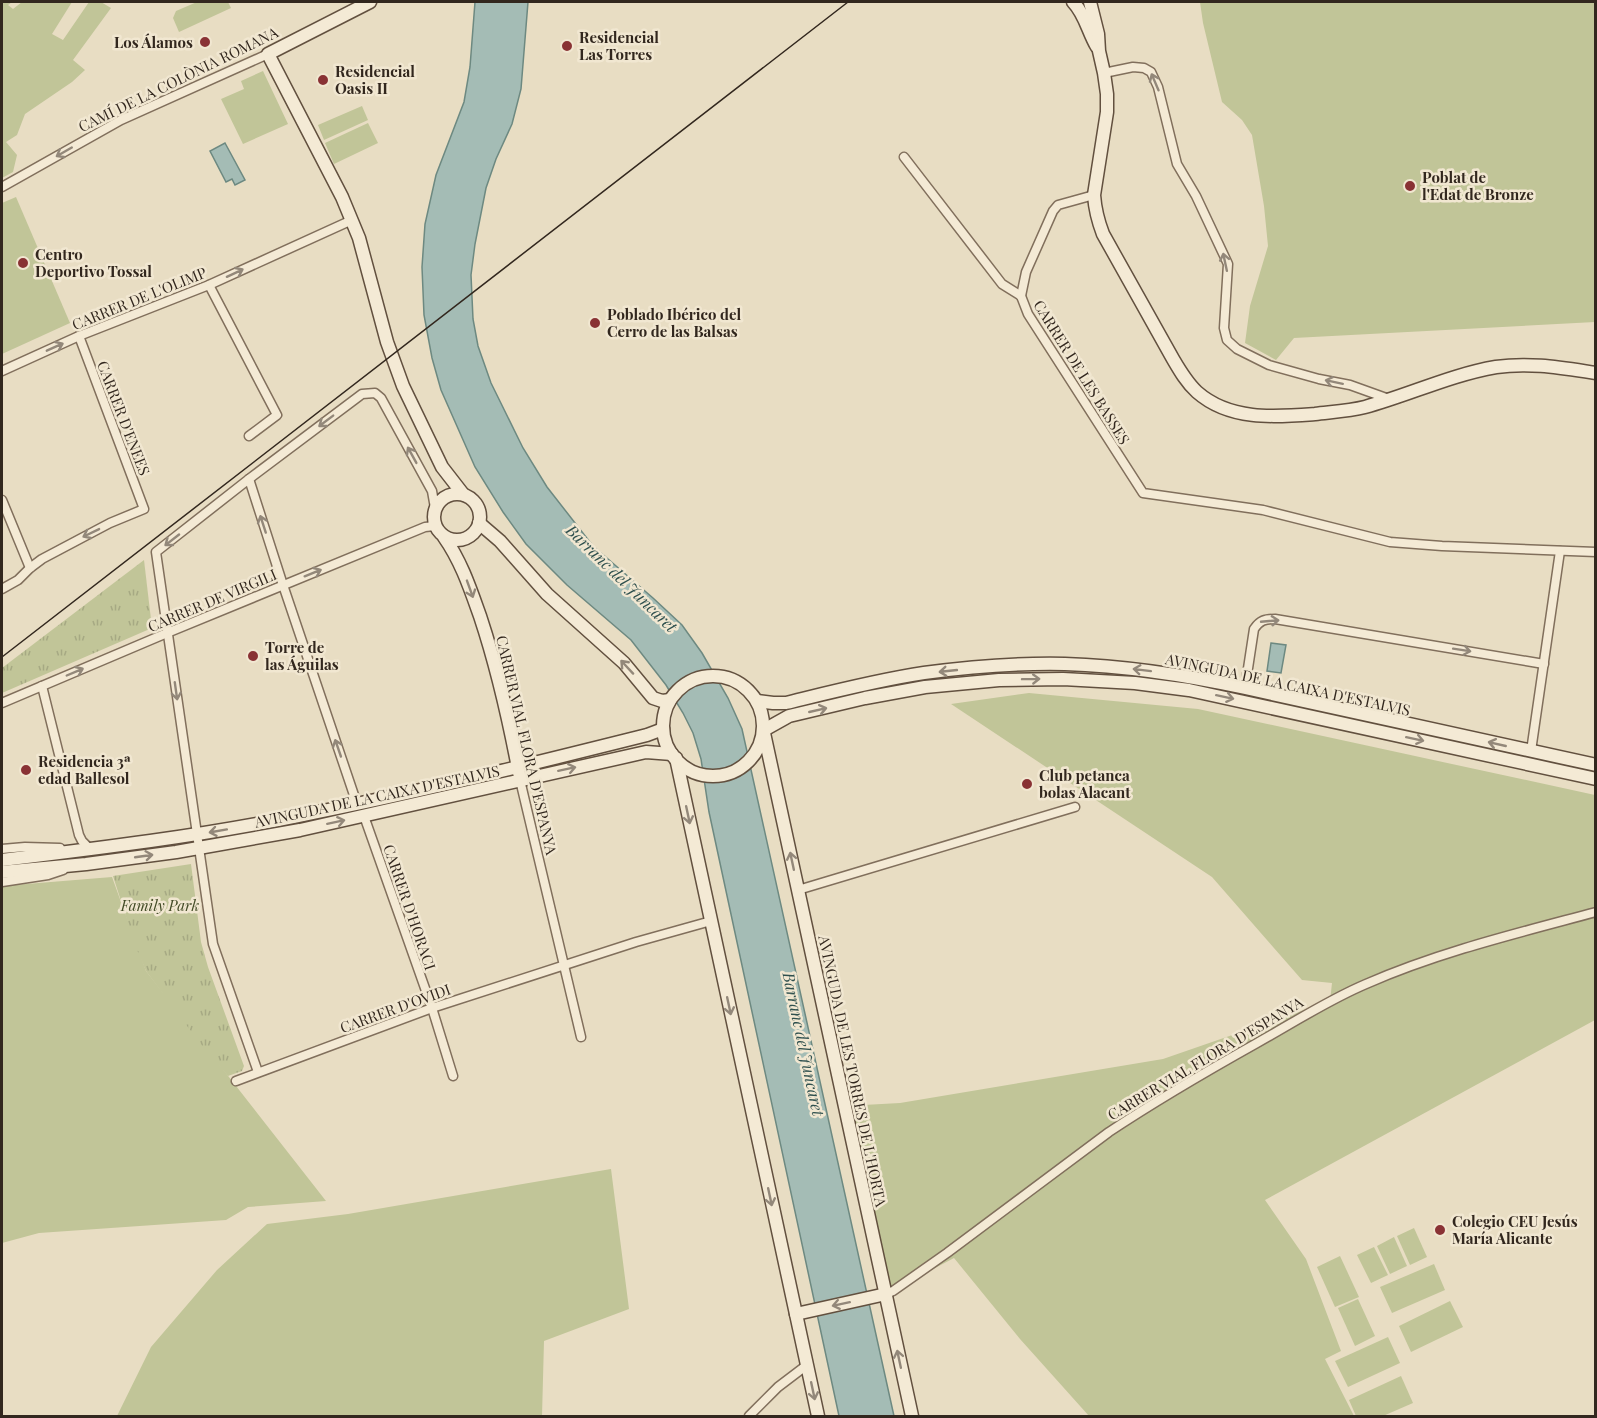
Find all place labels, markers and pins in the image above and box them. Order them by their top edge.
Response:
place label: Residencial Las Torres [579,27,659,64]
place label: Los Álamos [114,32,193,52]
marker: Los Álamos [198,35,212,49]
marker: Residencial Las Torres [560,39,574,53]
place label: Residencial Oasis II [335,61,415,98]
marker: Residencial Oasis II [316,73,330,87]
place label: Poblat de l'Edat de Bronze [1422,167,1534,204]
marker: Poblat de l'Edat de Bronze [1403,179,1417,193]
place label: Centro Deportivo Tossal [35,244,152,281]
marker: Centro Deportivo Tossal [16,256,30,270]
place label: Poblado Ibérico del Cerro de las Balsas [607,304,741,341]
marker: Poblado Ibérico del Cerro de las Balsas [588,316,602,330]
place label: Torre de las Águilas [265,637,339,674]
marker: Torre de las Águilas [246,649,260,663]
place label: Residencia 3ª edad Ballesol [38,751,131,788]
marker: Residencia 3ª edad Ballesol [19,763,33,777]
place label: Club petanca bolas Alacant [1039,765,1131,802]
marker: Club petanca bolas Alacant [1020,777,1034,791]
place label: Colegio CEU Jesús María Alicante [1452,1211,1578,1248]
marker: Colegio CEU Jesús María Alicante [1433,1223,1447,1237]

